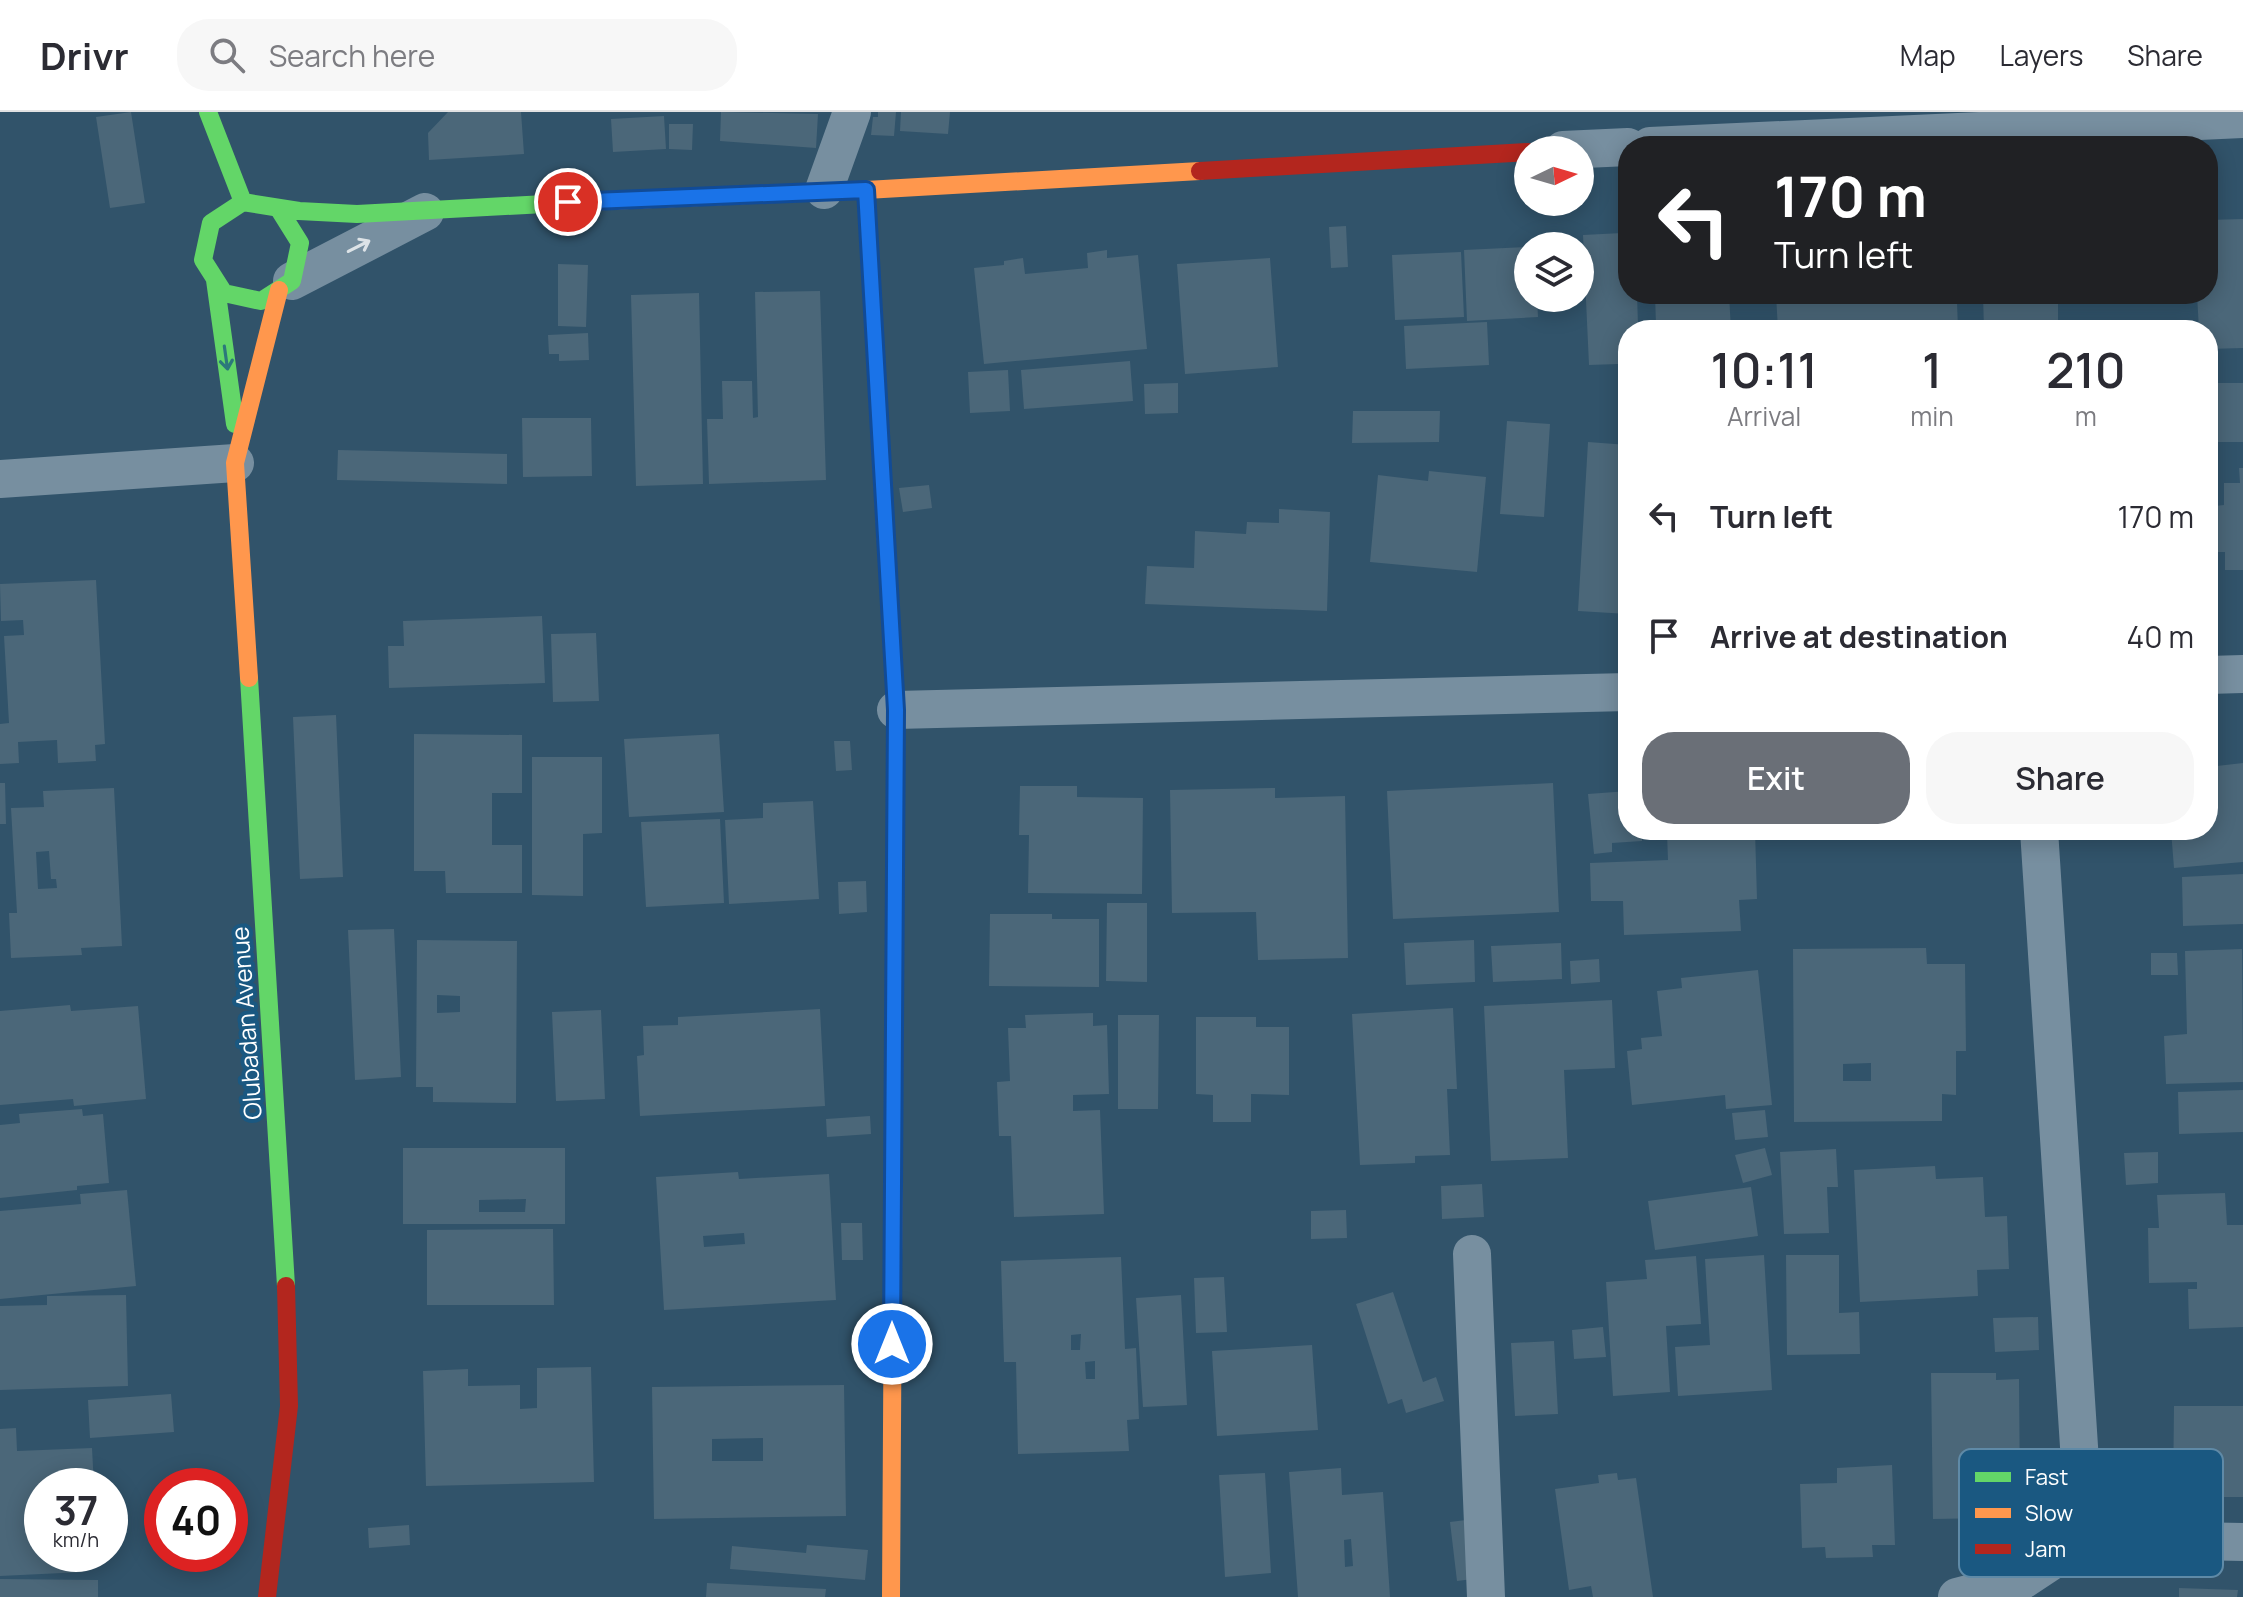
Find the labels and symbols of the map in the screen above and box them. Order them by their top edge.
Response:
north arrow [1514,136,1594,216]
pin [534,168,602,236]
one-way arrow [346,238,370,254]
one-way arrow [219,345,234,370]
street label: Olubadan Avenue [222,925,269,1121]
position arrow [850,1302,934,1386]
legend [1959,1449,2223,1577]
text: Fast [2025,1462,2068,1492]
speed limit sign: 40 [144,1468,248,1572]
text: Slow [2025,1498,2073,1528]
text: Jam [2025,1534,2066,1564]

